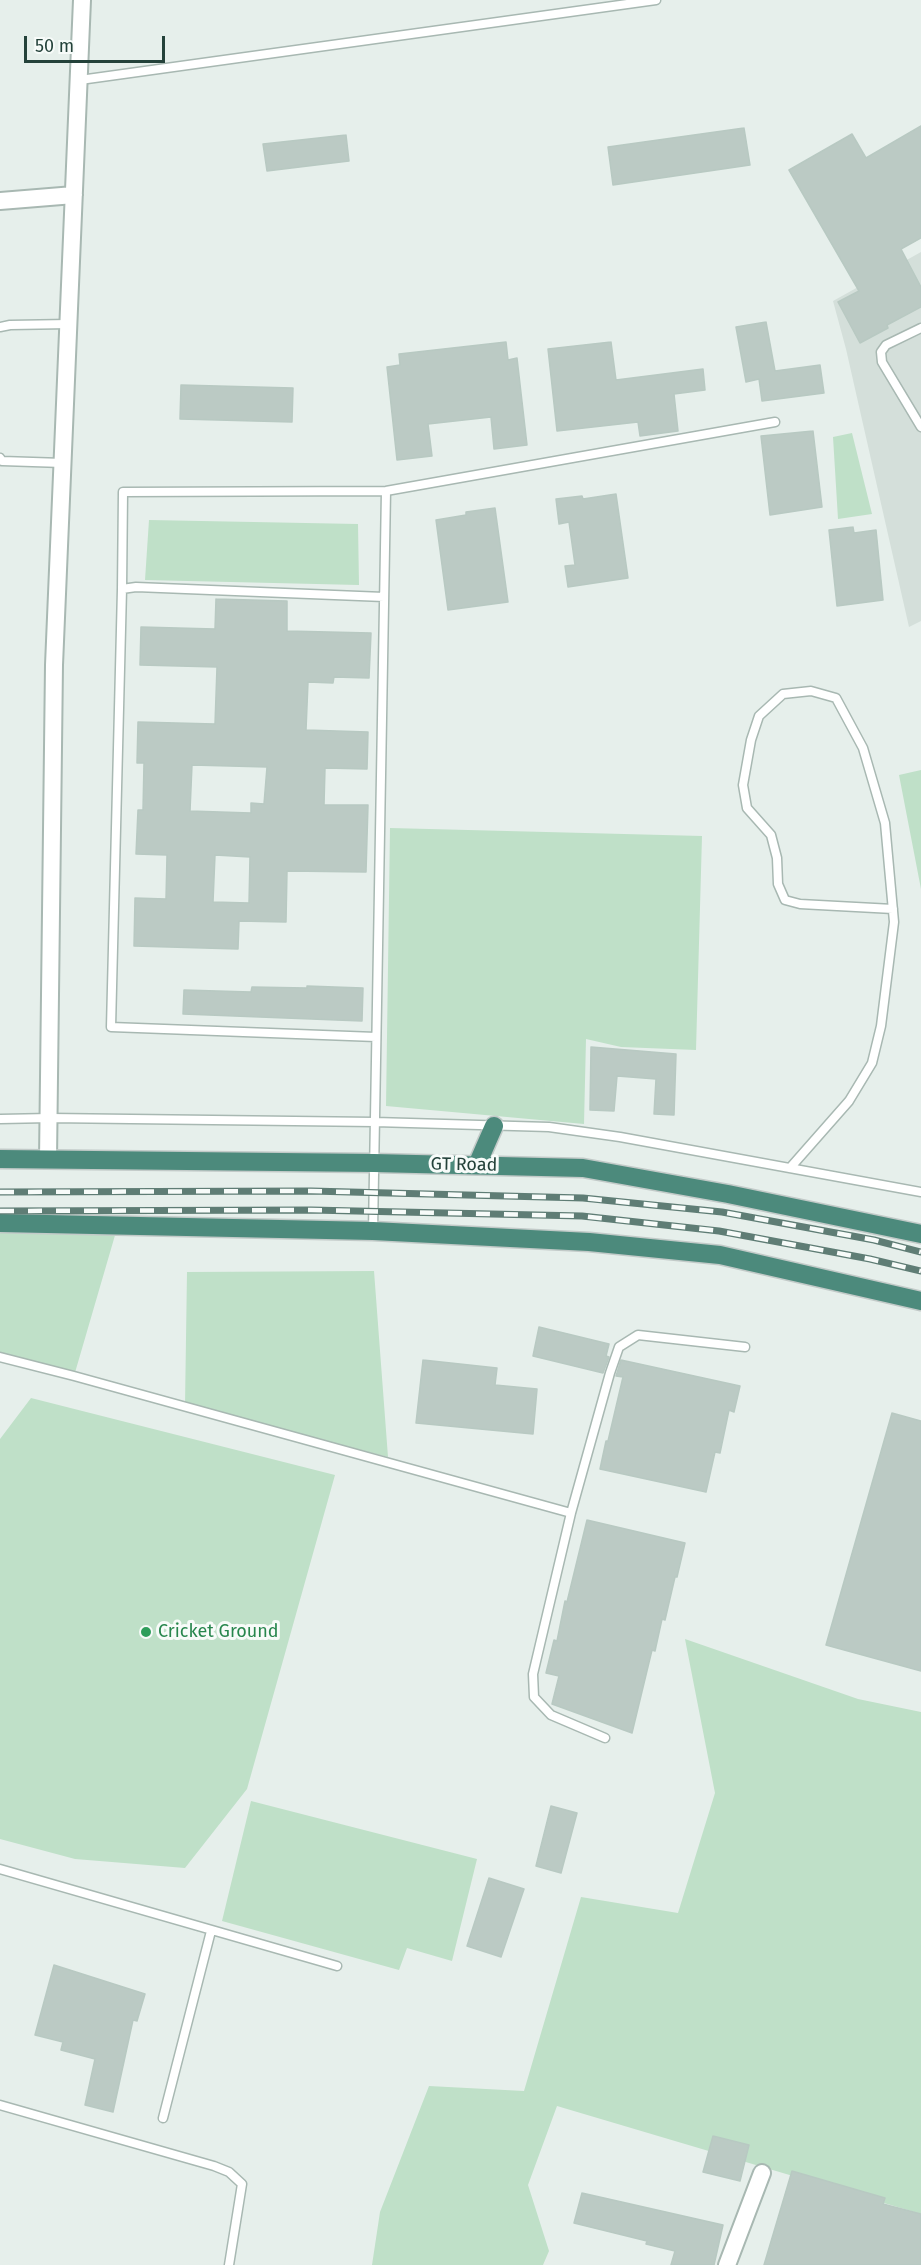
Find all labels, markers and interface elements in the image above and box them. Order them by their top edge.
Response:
scale bar [27,24,168,62]
text: 50 m [35,35,74,57]
street label: GT Road [431,1154,497,1176]
place label: Cricket Ground [158,1621,279,1643]
marker: Cricket Ground [139,1625,153,1639]

